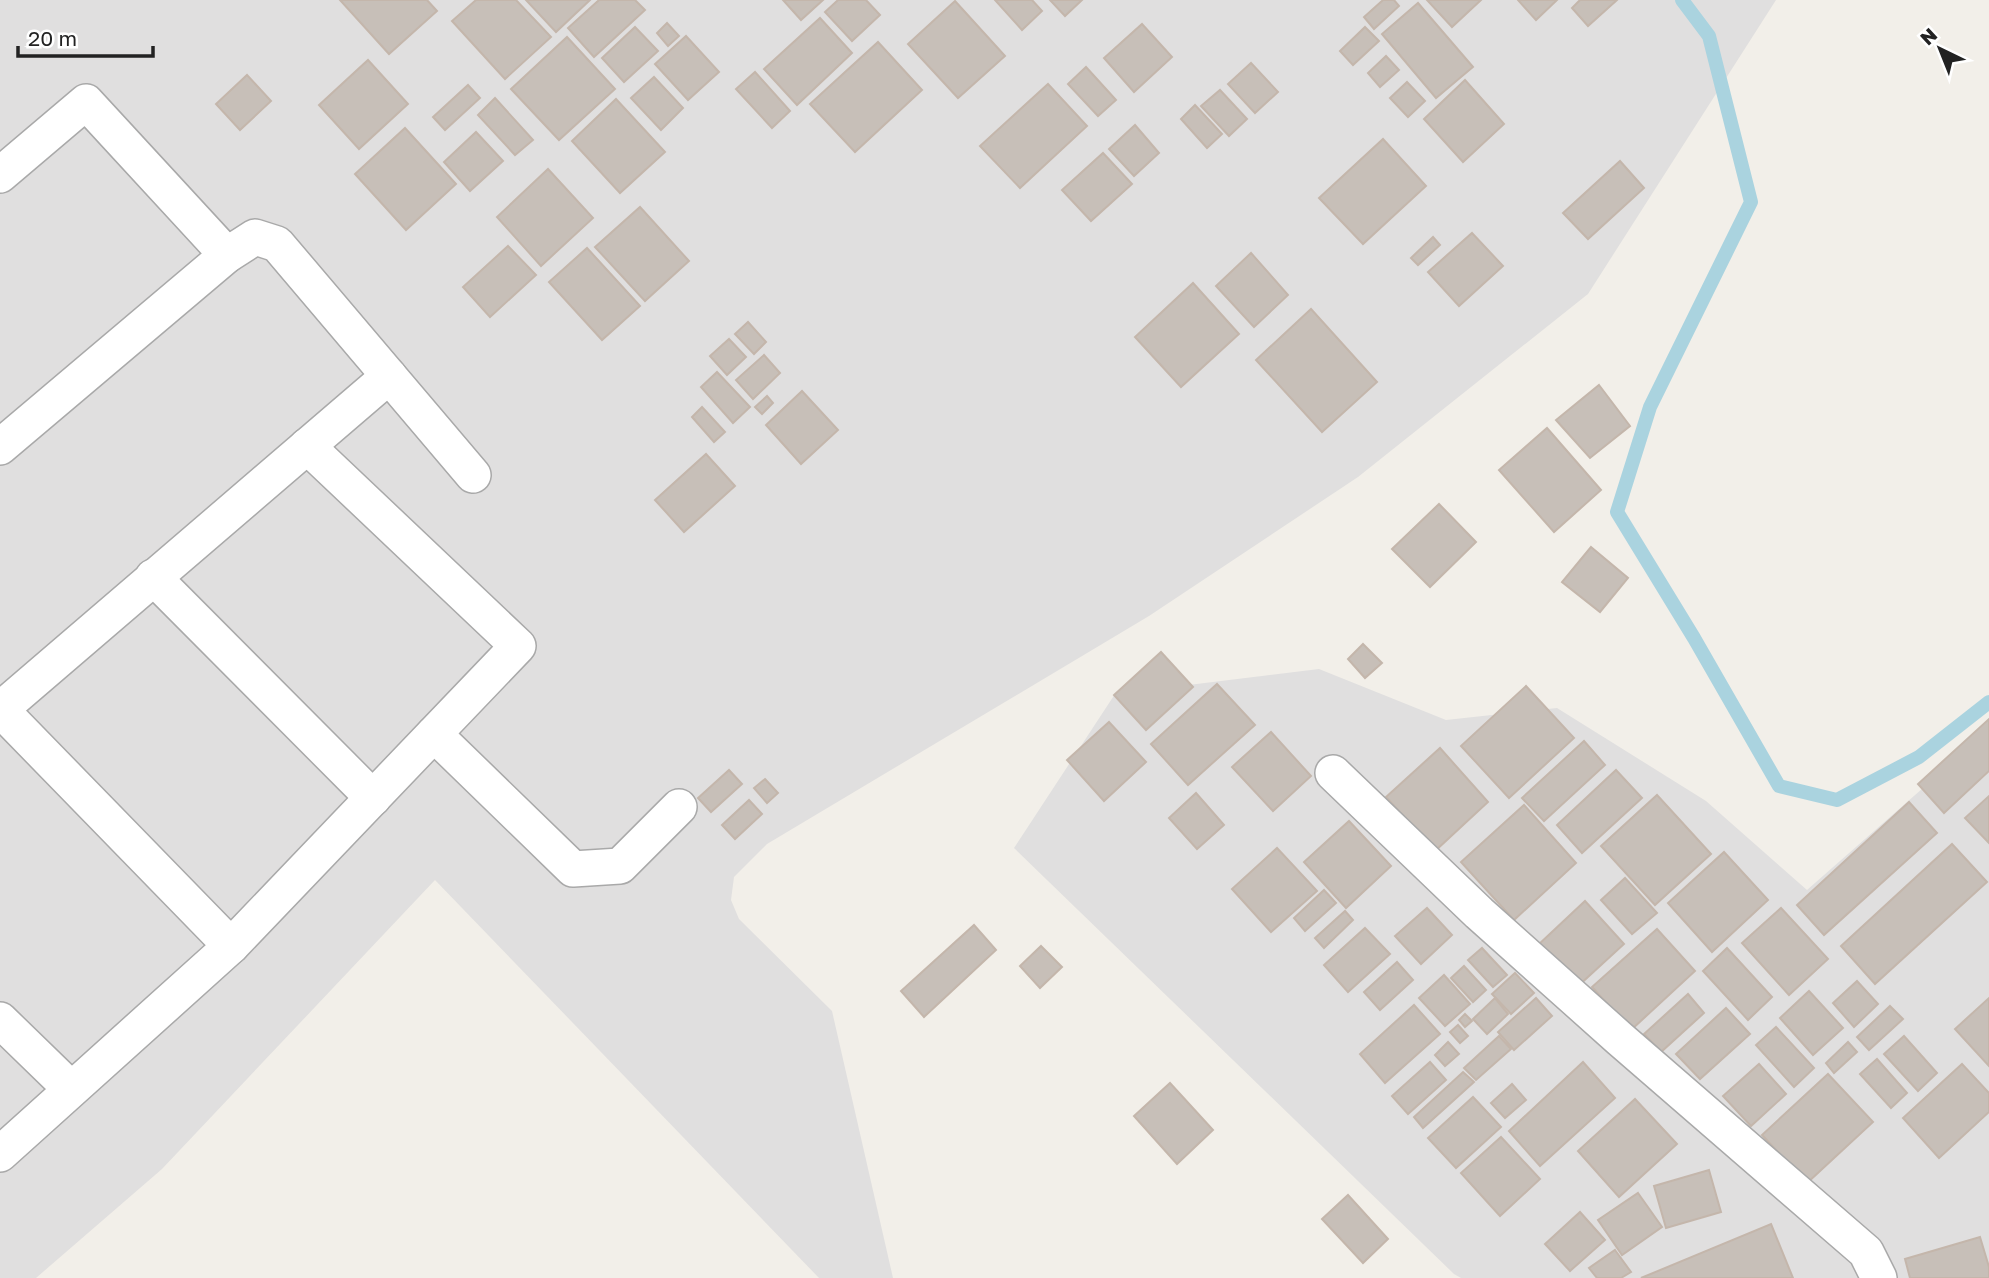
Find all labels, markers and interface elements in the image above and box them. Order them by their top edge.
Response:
scale bar [18,14,152,58]
north arrow [1905,14,1975,84]
text: N [1915,23,1941,50]
text: 20 m [28,25,77,51]

